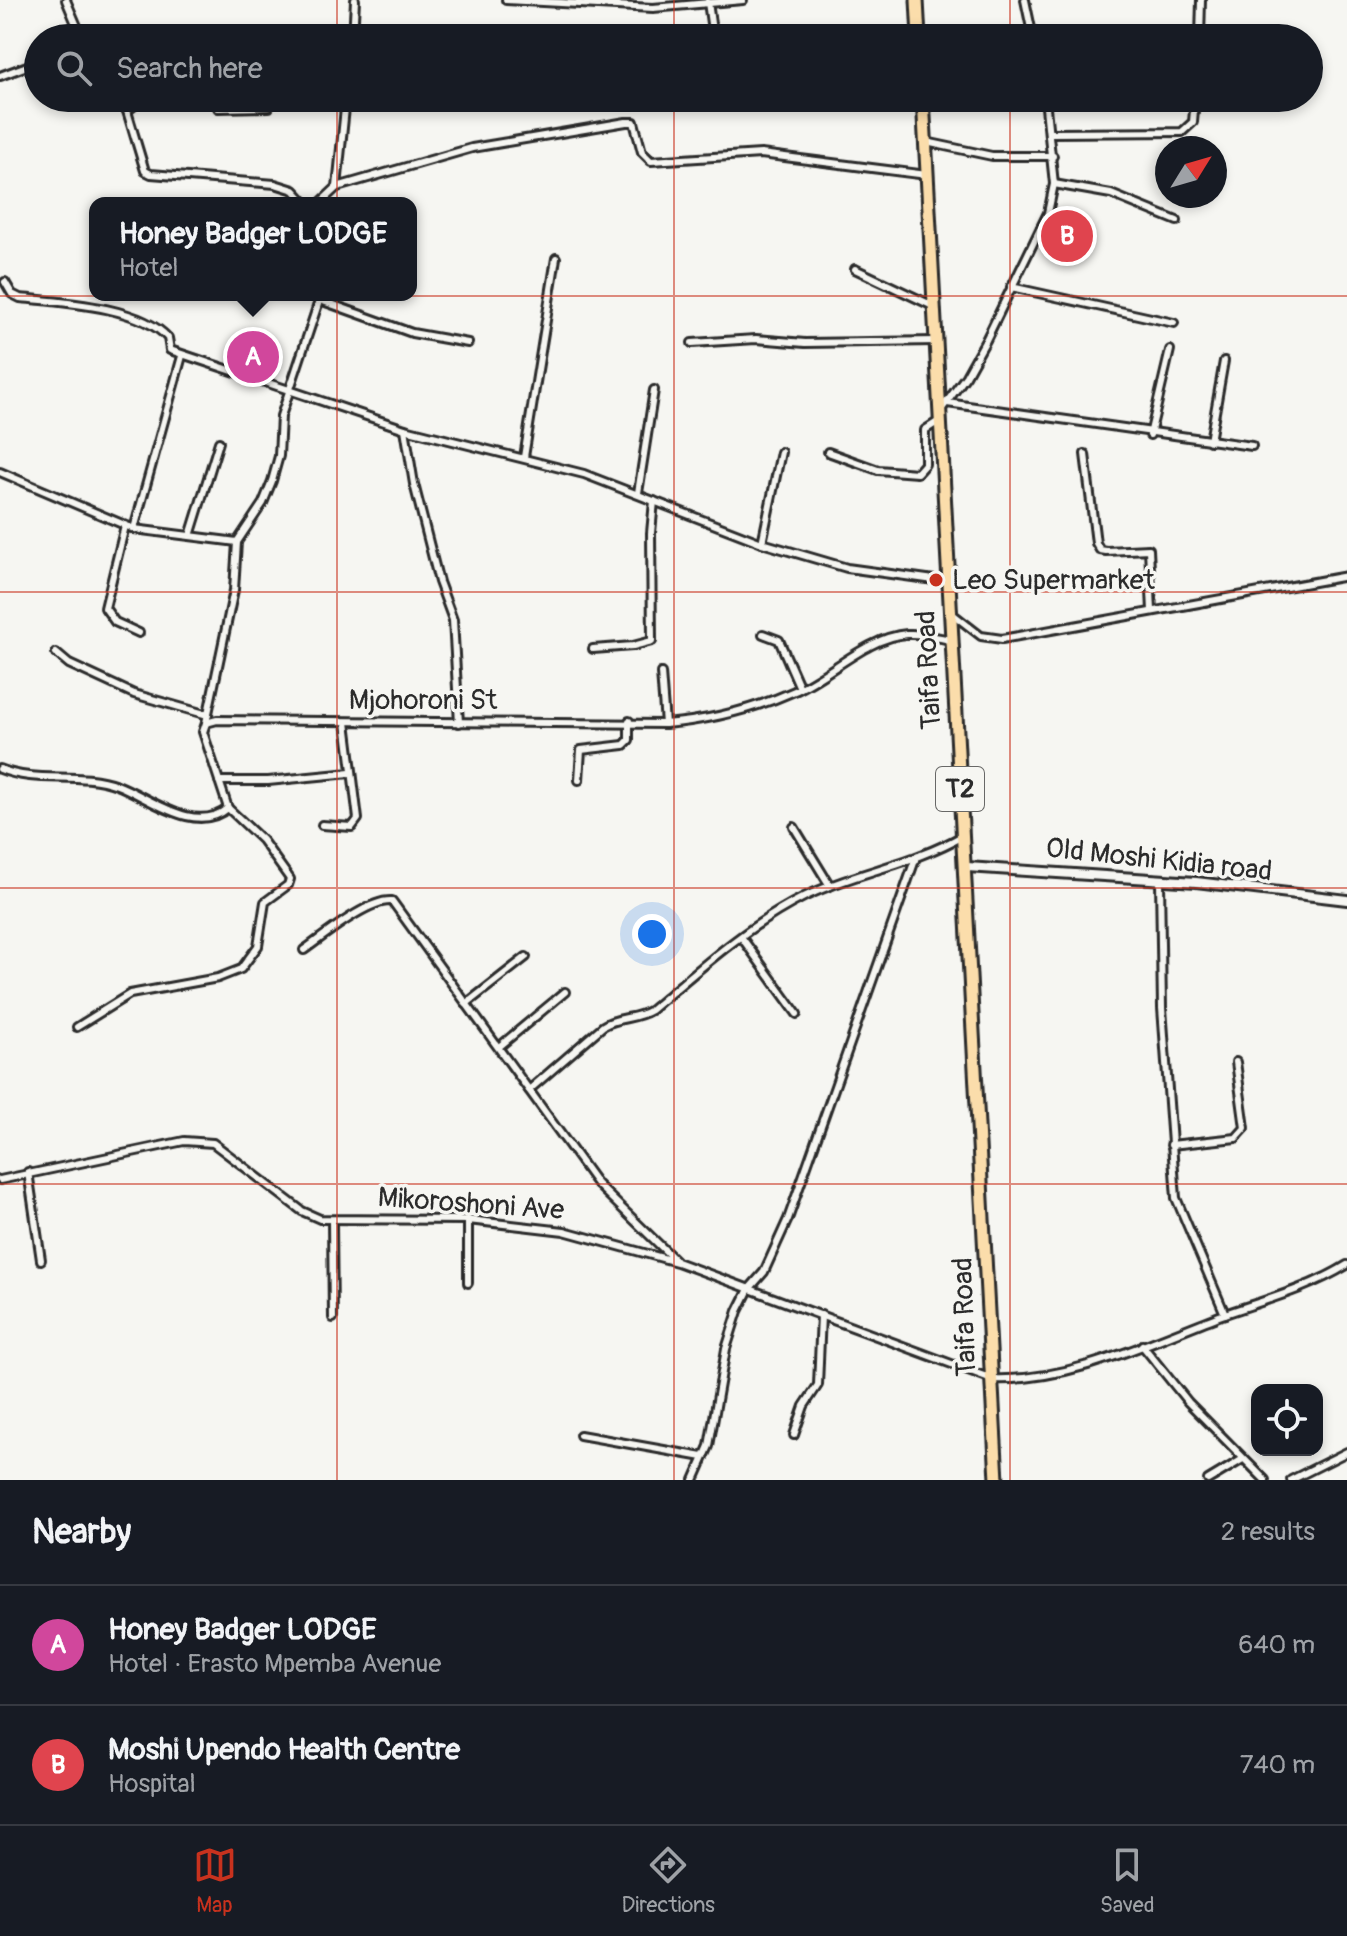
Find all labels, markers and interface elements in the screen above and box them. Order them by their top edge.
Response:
search box [24,24,1323,112]
icon: search [52,46,96,90]
text: Search here [116,50,263,87]
north arrow [1155,136,1227,208]
popup [89,197,417,301]
pin: B [1041,206,1093,266]
text: Honey Badger LODGE [119,215,387,252]
text: Hotel [119,252,179,284]
pin: A [227,327,279,387]
place label: Leo Supermarket [952,563,1155,598]
marker: Leo Supermarket [927,571,945,589]
street label: Taifa Road [908,610,950,730]
street label: Mjohoroni St [349,683,498,718]
road number: T2 [936,767,984,811]
street label: Old Moshi Kidia road [1044,831,1274,889]
your location [632,914,672,954]
street label: Mikoroshoni Ave [377,1180,565,1228]
street label: Taifa Road [945,1257,985,1377]
map controls [1251,1384,1323,1456]
button: locate [1251,1384,1323,1456]
text: Nearby [32,1511,131,1554]
text: 2 results [1221,1516,1315,1548]
text: Honey Badger LODGE [108,1611,377,1648]
text: A [50,1629,66,1661]
text: 640 m [1238,1629,1315,1661]
text: Hotel · Erasto Mpemba Avenue [108,1648,441,1680]
text: Moshi Upendo Health Centre [108,1731,460,1768]
text: B [51,1749,65,1781]
text: 740 m [1240,1749,1315,1781]
text: Hospital [108,1768,196,1800]
tab: Map [193,1843,237,1919]
tab: Directions [622,1843,715,1919]
tab: Saved [1100,1843,1154,1919]

